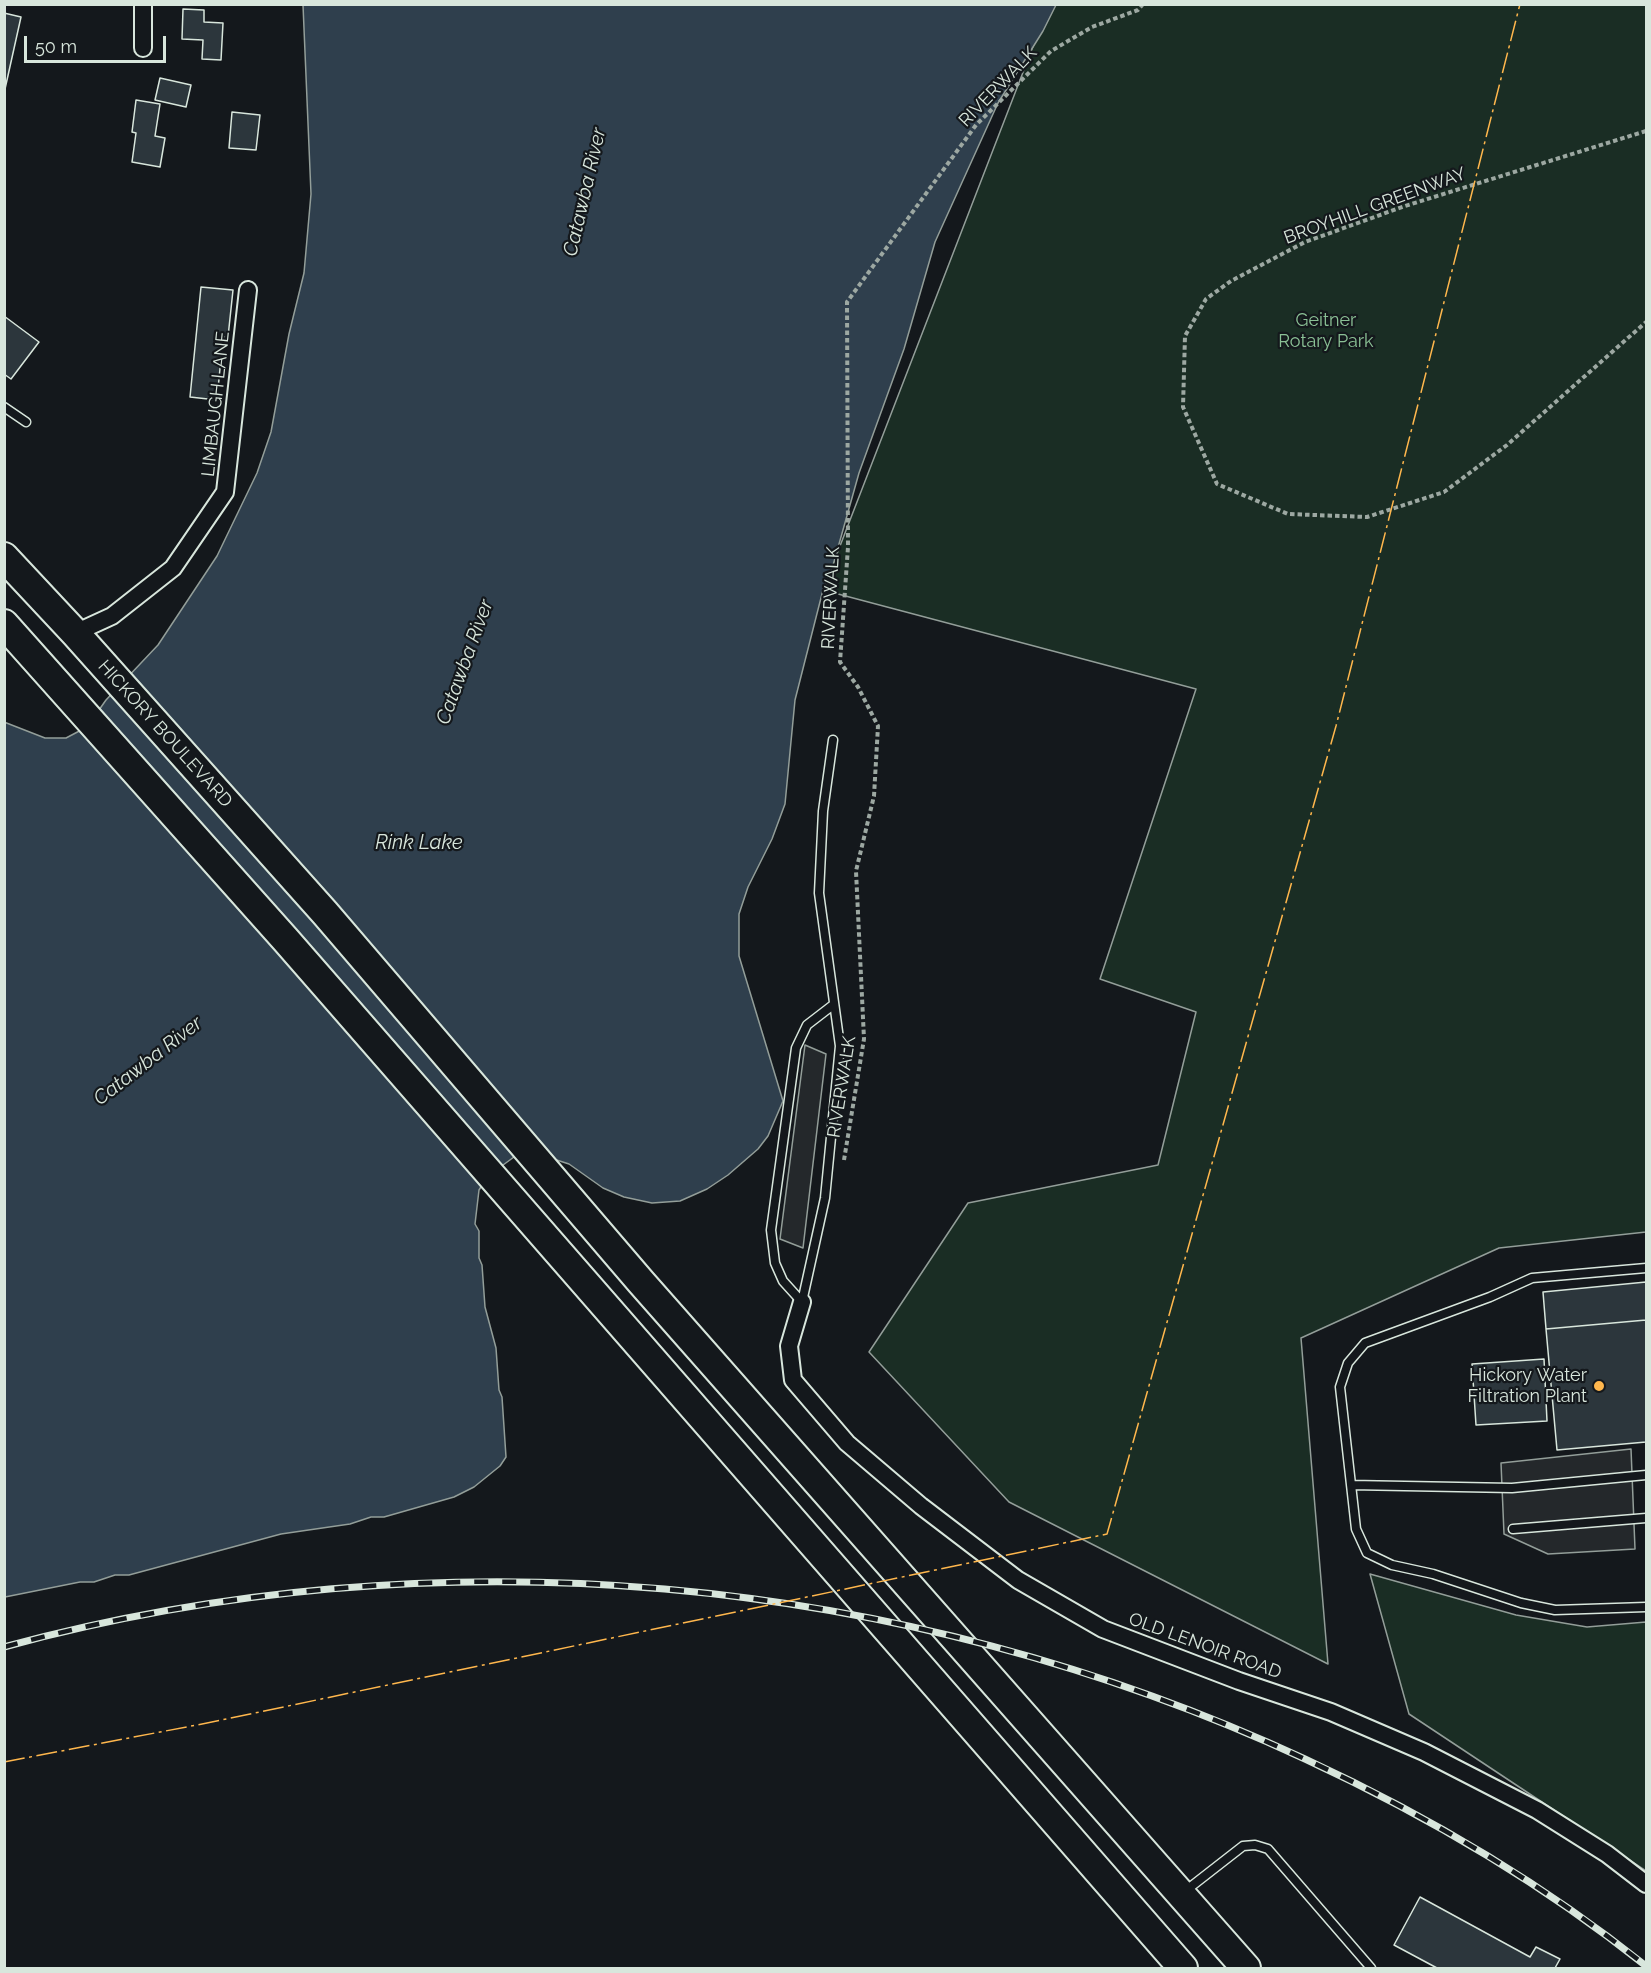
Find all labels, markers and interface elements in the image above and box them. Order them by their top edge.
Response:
scale bar [27,24,170,62]
text: 50 m [35,36,77,57]
street label: RIVERWALK [955,43,1041,131]
water label: Catawba River [559,125,611,259]
street label: BROYHILL GREENWAY [1281,163,1469,249]
park label: Geitner Rotary Park [1278,310,1374,352]
street label: LIMBAUGH LANE [198,330,234,478]
street label: RIVERWALK [818,546,844,650]
water label: Catawba River [431,596,499,728]
street label: HICKORY BOULEVARD [93,656,237,812]
water label: Rink Lake [375,831,463,855]
water label: Catawba River [89,1011,207,1111]
street label: RIVERWALK [823,1035,861,1139]
place label: Hickory Water Filtration Plant [1467,1365,1587,1408]
marker: Hickory Water Filtration Plant [1592,1379,1606,1393]
street label: OLD LENOIR ROAD [1126,1608,1284,1684]

